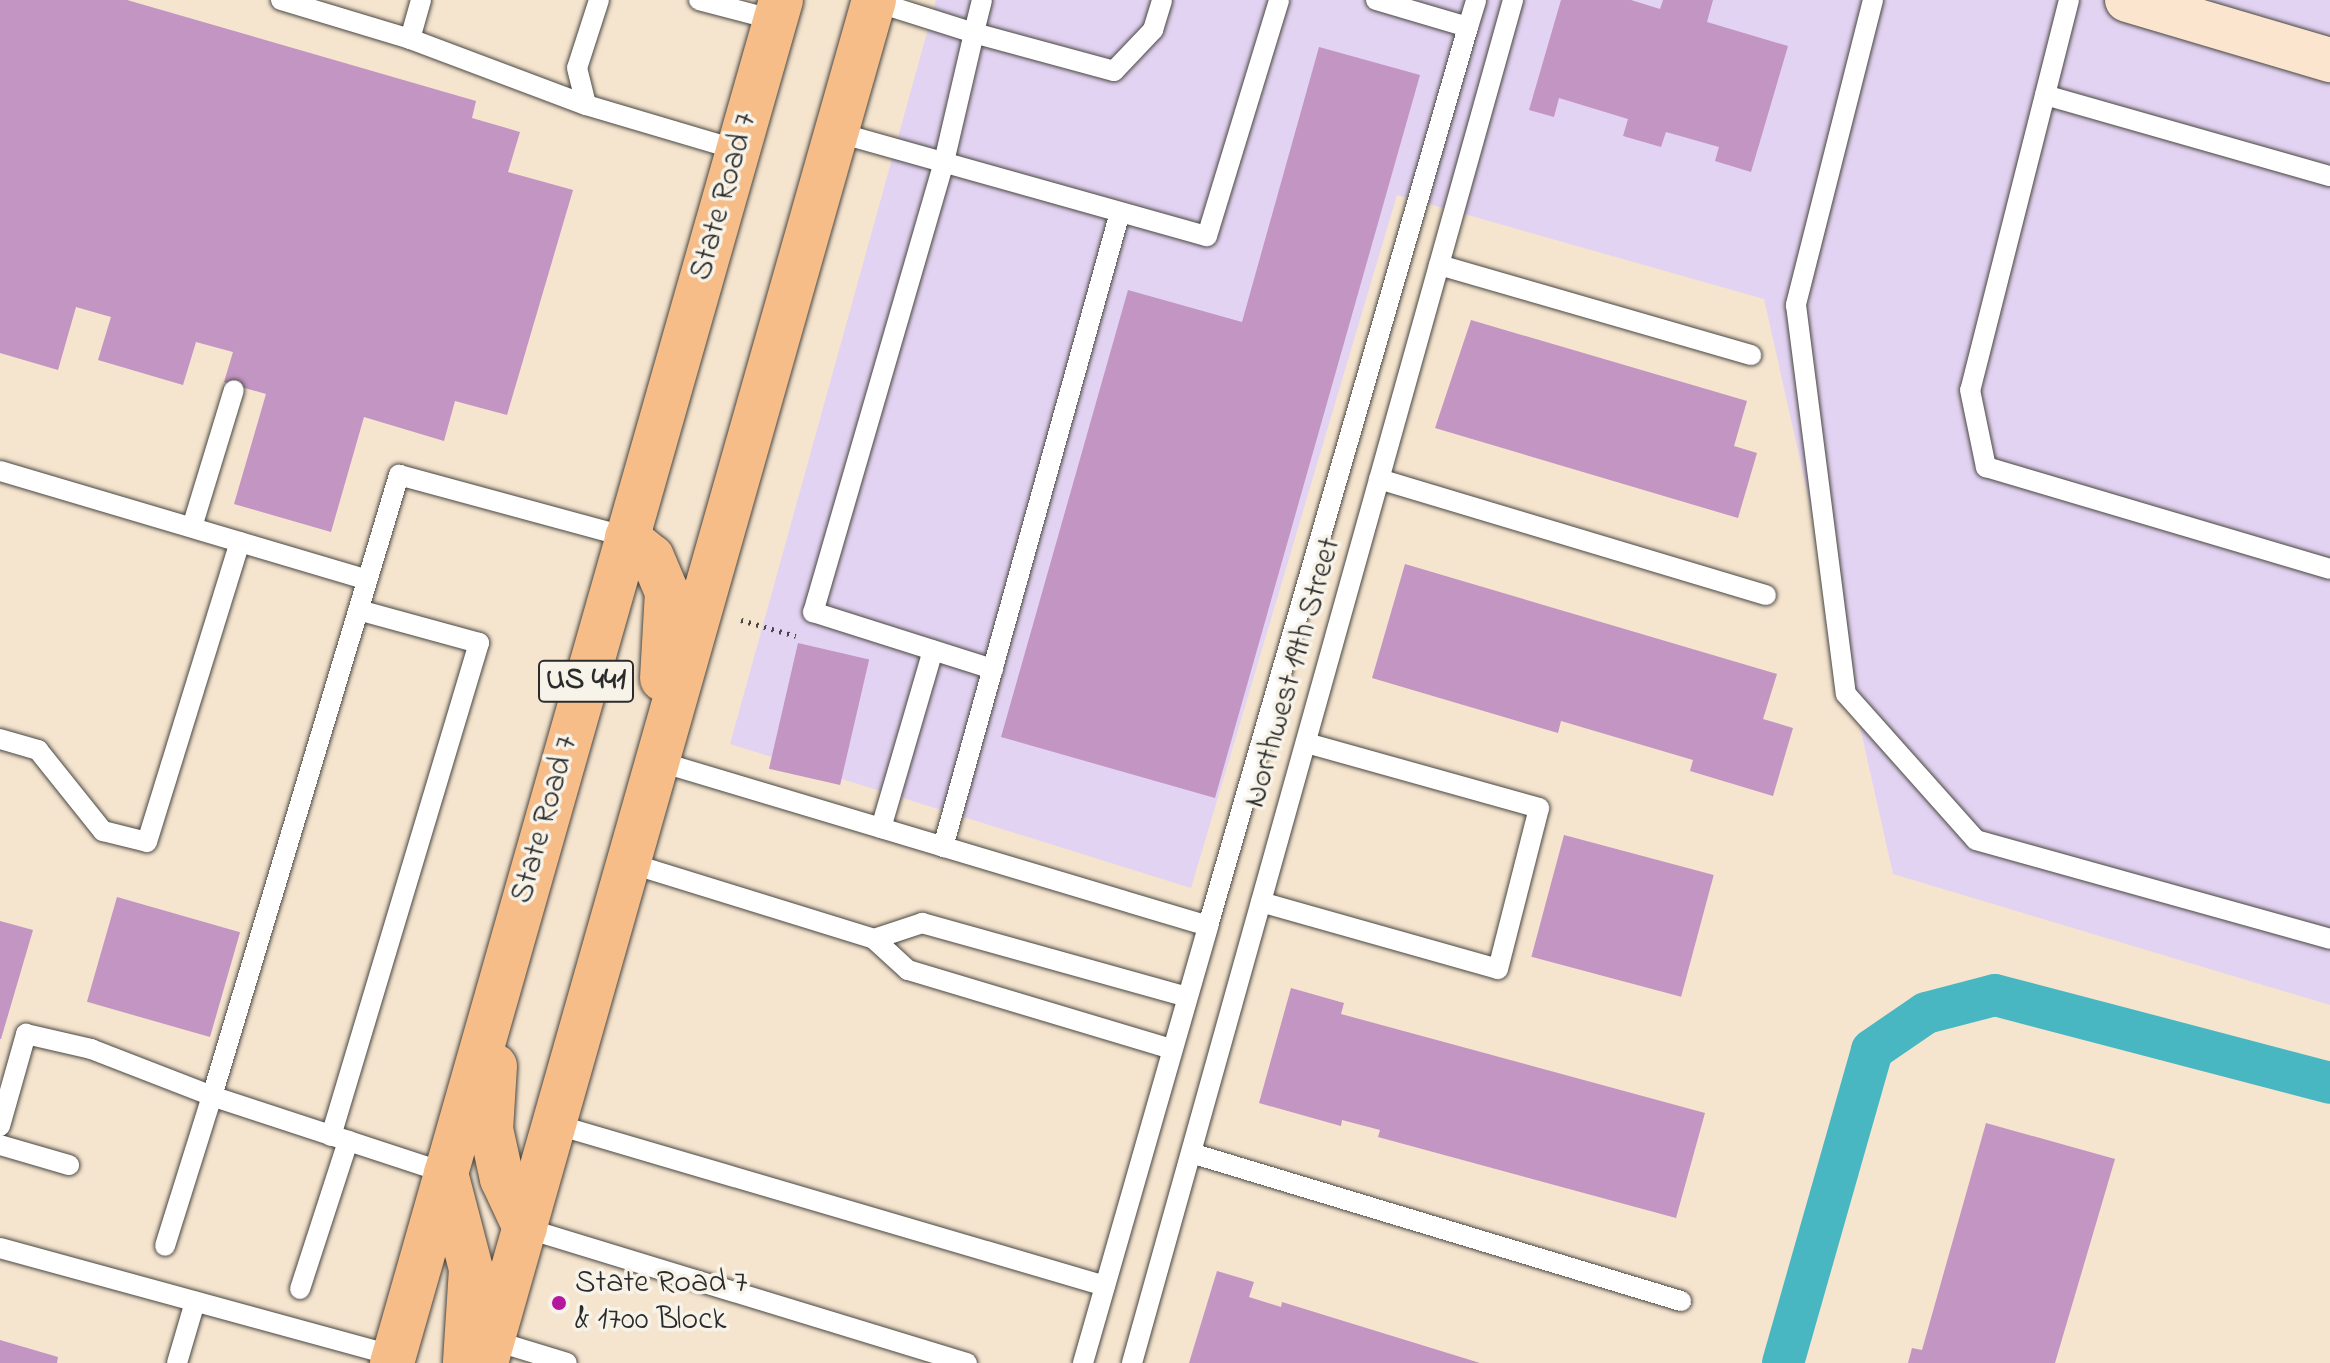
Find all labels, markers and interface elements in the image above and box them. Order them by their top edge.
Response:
street label: State Road 7 [683,109,767,285]
street label: Northwest 19th Street [1237,534,1351,812]
road number: US 441 [538,655,634,707]
street label: State Road 7 [504,732,588,908]
place label: State Road 7 & 1700 Block [575,1266,747,1341]
marker: State Road 7 & 1700 Block [550,1294,568,1312]

